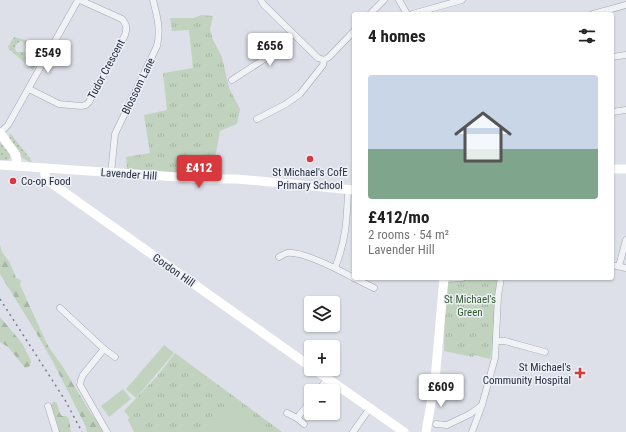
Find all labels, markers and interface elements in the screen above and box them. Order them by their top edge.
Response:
icon: filters [576,25,598,47]
text: 4 homes [368,26,426,46]
pin: £656 [246,33,294,67]
street label: Tudor Crescent [85,37,128,101]
text: £656 [257,38,283,53]
pin: £549 [24,40,72,74]
text: £549 [35,45,61,60]
street label: Blossom Lane [119,56,158,117]
icon: home [447,101,519,173]
marker: St Michael's CofE Primary School [305,154,315,164]
pin: £412 [175,155,223,189]
text: £412 [186,160,212,175]
street label: Lavender Hill [100,166,158,183]
place label: St Michael's CofE Primary School [272,166,348,192]
place label: Co-op Food [21,175,71,188]
marker: Co-op Food [8,176,18,186]
text: £412/mo [368,207,429,227]
text: 2 rooms · 54 m² [368,227,449,242]
text: Lavender Hill [368,242,435,257]
street label: Gordon Hill [150,251,197,290]
park label: St Michael's Green [444,293,496,319]
map controls [304,296,340,420]
button: layers [304,296,340,332]
button: + [304,340,340,376]
place label: St Michael's Community Hospital [483,361,571,387]
marker: St Michael's Community Hospital [574,367,586,379]
pin: £609 [417,374,465,408]
text: £609 [428,379,454,394]
button: − [304,384,340,420]

